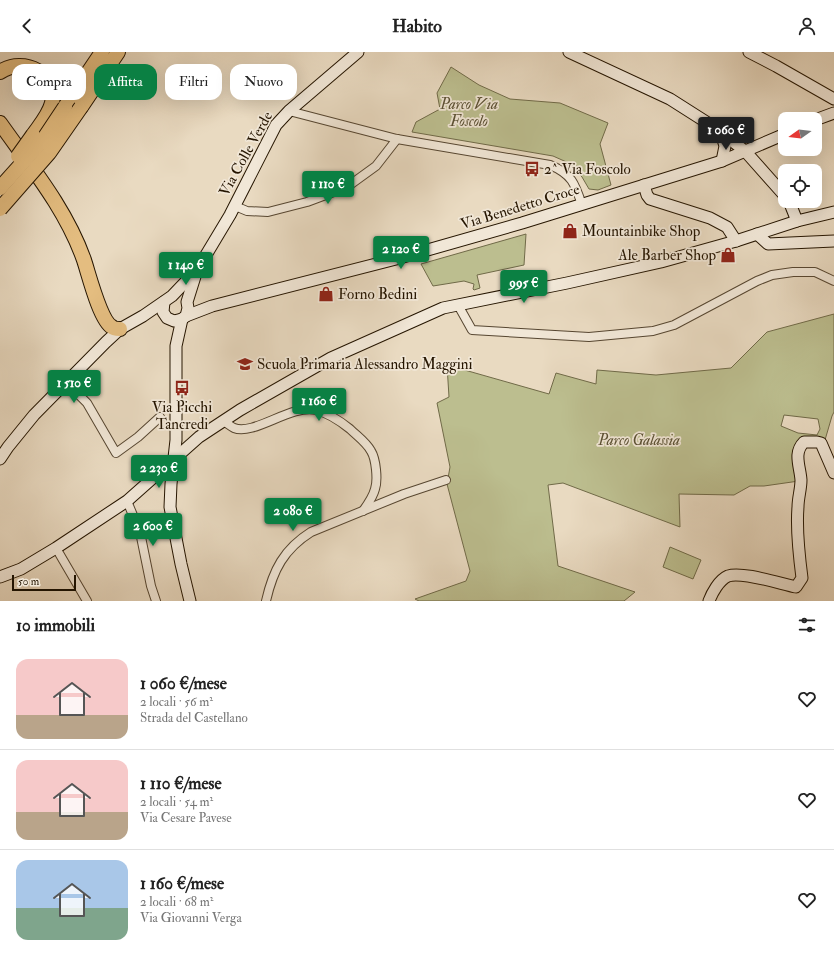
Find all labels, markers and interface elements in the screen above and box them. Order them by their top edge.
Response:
icon: back [16,15,38,37]
text: Habito [392,15,442,38]
icon: person [796,15,818,37]
chip: Compra [12,64,86,100]
chip: Affitta [94,64,157,100]
chip: Filtri [165,64,222,100]
chip: Nuovo [230,64,297,100]
park label: Parco Via Foscolo [439,95,498,131]
street label: Via Colle Verde [215,108,277,200]
north arrow [778,112,822,156]
map controls [778,112,822,208]
pin: 1 060 € [689,117,763,151]
text: 1 060 € [707,122,745,138]
bus stop icon: 2^ Via Foscolo [523,160,541,178]
place label: 2^ Via Foscolo [544,160,631,179]
button: locate [778,164,822,208]
pin: 1 110 € [291,171,365,205]
text: 1 110 € [311,176,345,192]
street label: Via Benedetto Croce [458,180,582,234]
shop icon: Mountainbike Shop [561,222,579,240]
place label: Mountainbike Shop [582,222,701,242]
pin: 2 120 € [364,236,438,270]
text: 2 120 € [382,241,420,257]
place label: Ale Barber Shop [617,246,716,266]
shop icon: Ale Barber Shop [719,246,737,264]
pin: 1 140 € [149,252,223,286]
text: 1 140 € [168,257,204,273]
pin: 995 € [496,270,552,304]
text: 995 € [509,275,539,291]
shop icon: Forno Bedini [317,285,335,303]
place label: Forno Bedini [338,285,417,304]
school or university icon: Scuola Primaria Alessandro Maggini [236,355,254,373]
place label: Scuola Primaria Alessandro Maggini [257,355,472,374]
pin: 1 510 € [37,370,111,404]
text: 1 510 € [57,375,91,391]
bus stop icon: Via Picchi Tancredi [173,379,191,397]
pin: 1 160 € [282,388,356,422]
text: 1 160 € [301,393,337,409]
place label: Via Picchi Tancredi [152,398,212,434]
park label: Parco Galassia [597,431,680,450]
pin: 2 230 € [122,455,196,489]
text: 2 230 € [140,460,178,476]
pin: 2 080 € [256,498,330,532]
text: 2 080 € [273,503,313,519]
pin: 2 600 € [116,513,190,547]
text: 2 600 € [133,518,173,534]
scale bar [12,573,76,592]
text: 50 m [18,575,39,588]
icon: filters [796,614,818,636]
text: 10 immobili [16,615,95,636]
text: 1 060 €/mese [140,673,227,694]
icon: home [48,675,96,723]
icon: heart [796,688,818,710]
text: 2 locali · 56 m² [140,694,213,710]
text: Strada del Castellano [140,710,248,726]
text: 1 110 €/mese [140,773,222,794]
icon: home [48,776,96,824]
icon: heart [796,789,818,811]
text: 2 locali · 54 m² [140,794,213,810]
text: Via Cesare Pavese [140,810,232,826]
text: 1 160 €/mese [140,873,224,894]
icon: home [48,876,96,924]
icon: heart [796,889,818,911]
text: 2 locali · 68 m² [140,894,213,910]
text: Via Giovanni Verga [140,910,242,926]

